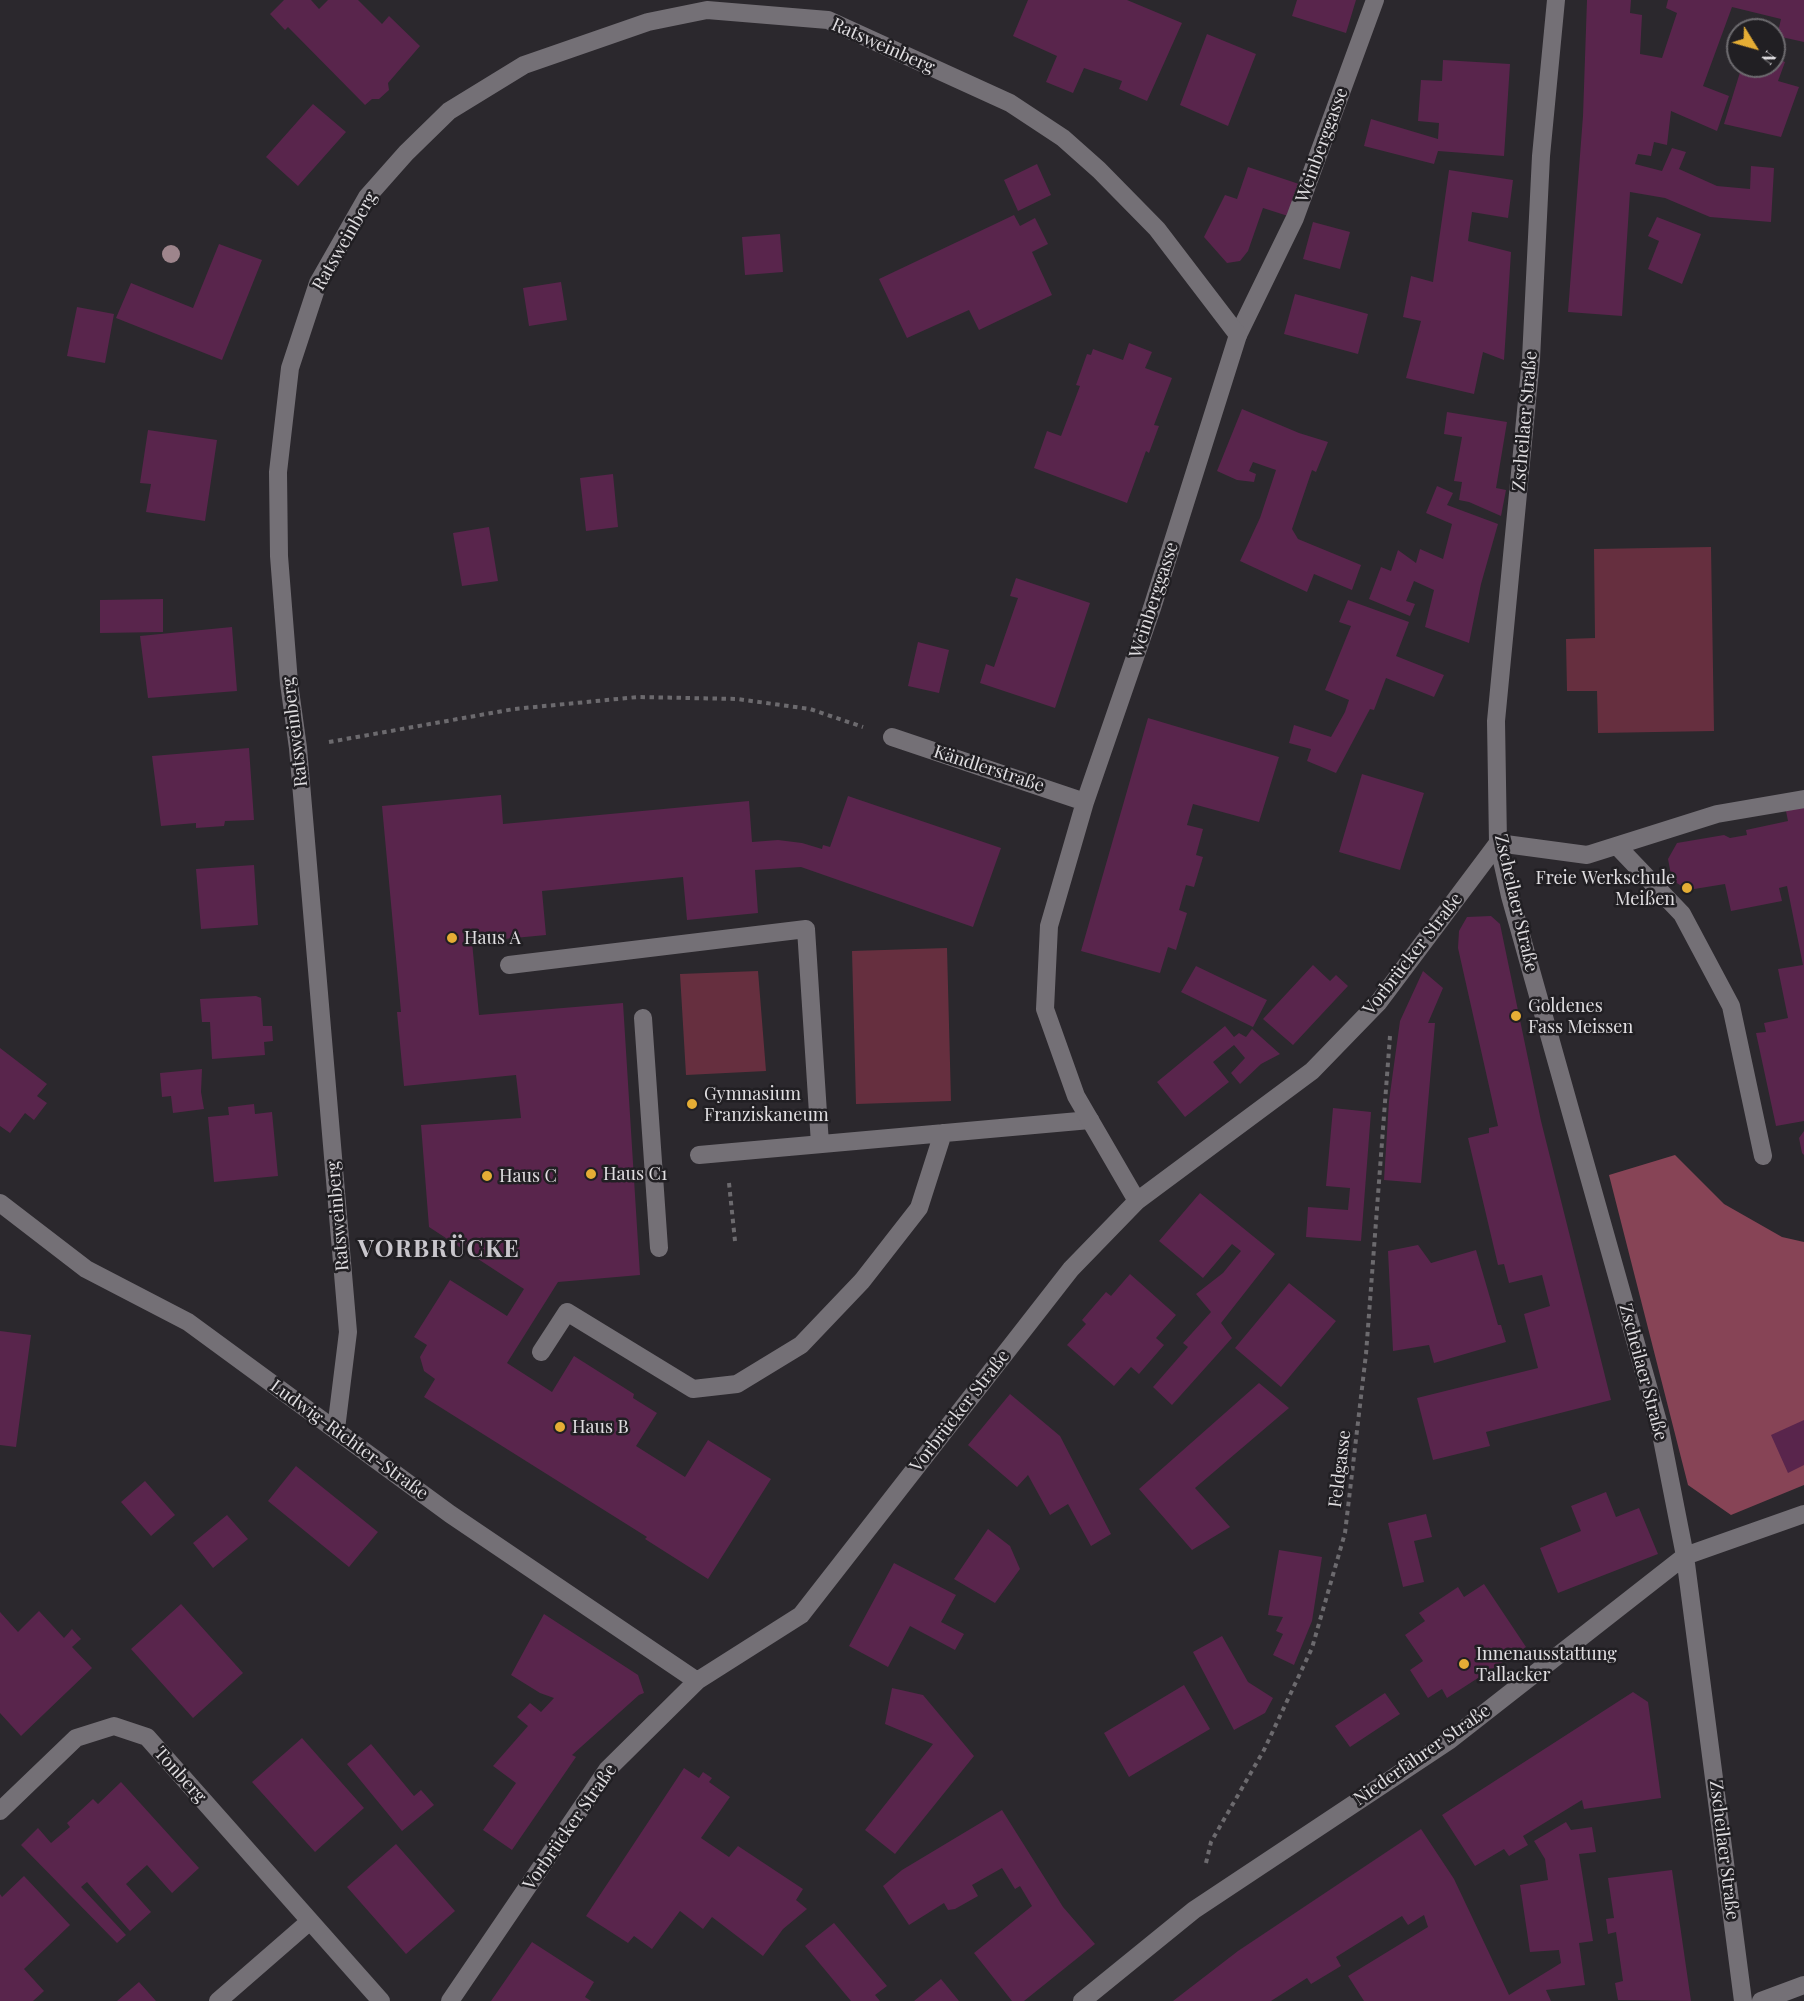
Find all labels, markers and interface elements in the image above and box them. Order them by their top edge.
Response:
street label: Ratsweinberg [828,14,938,78]
north arrow [1726,18,1786,78]
text: N [1757,47,1781,69]
street label: Weinberggasse [1291,85,1353,205]
street label: Ratsweinberg [308,188,382,294]
street label: Zscheilaer Straße [1508,350,1542,492]
street label: Weinberggasse [1125,539,1183,661]
street label: Ratsweinberg [278,676,312,788]
street label: Kändlerstraße [931,741,1047,797]
street label: Zscheilaer Straße [1490,832,1542,974]
place label: Freie Werkschule Meißen [1536,867,1675,910]
marker: Freie Werkschule Meißen [1680,881,1694,895]
street label: Vorbrücker Straße [1359,889,1467,1019]
place label: Haus A [464,927,521,949]
marker: Haus A [445,931,459,945]
place label: Goldenes Fass Meissen [1528,995,1633,1038]
marker: Goldenes Fass Meissen [1509,1009,1523,1023]
place label: Gymnasium Franziskaneum [704,1083,829,1126]
marker: Gymnasium Franziskaneum [685,1097,699,1111]
street label: Ratsweinberg [322,1160,354,1272]
place label: Haus C1 [603,1163,668,1185]
place label: Haus C [499,1165,557,1187]
marker: Haus C1 [584,1167,598,1181]
marker: Haus C [480,1169,494,1183]
district label: VORBRÜCKE [358,1236,520,1264]
street label: Zscheilaer Straße [1614,1301,1672,1443]
street label: Vorbrücker Straße [906,1346,1014,1476]
street label: Ludwig-Richter-Straße [266,1375,432,1505]
place label: Haus B [572,1416,629,1438]
marker: Haus B [553,1420,567,1434]
street label: Feldgasse [1325,1429,1355,1509]
place label: Innenausstattung Tallacker [1476,1643,1617,1686]
marker: Innenausstattung Tallacker [1457,1657,1471,1671]
street label: Niederfährer Straße [1350,1700,1494,1810]
street label: Tonberg [149,1743,211,1807]
street label: Vorbrücker Straße [518,1760,622,1894]
street label: Zscheilaer Straße [1705,1779,1743,1921]

